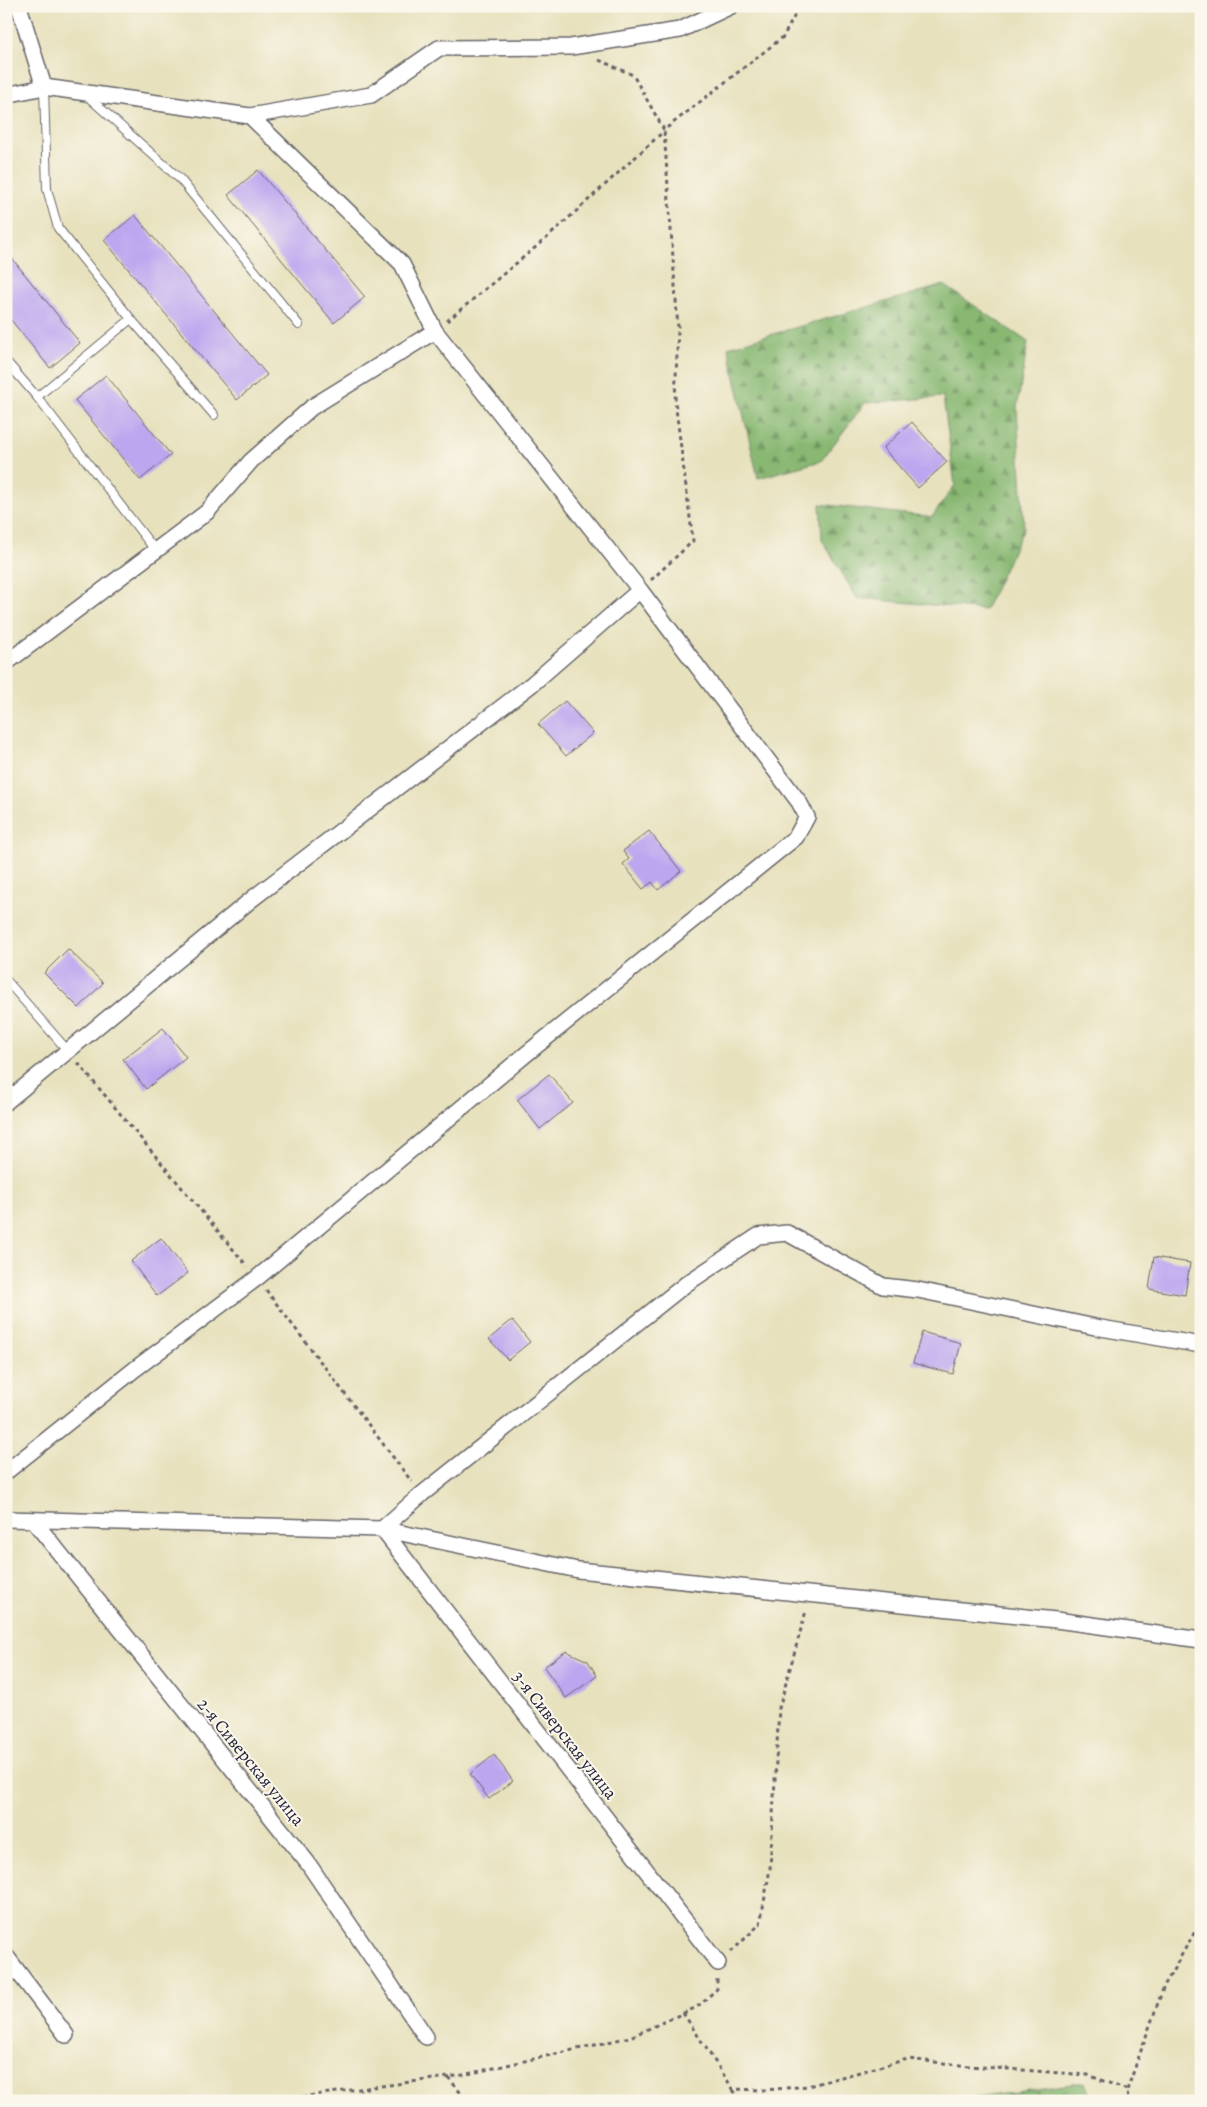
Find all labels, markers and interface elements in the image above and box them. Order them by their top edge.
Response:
street label: 3-я Сиверская улица [507,1666,623,1805]
street label: 2-я Сиверская улица [192,1693,311,1832]

